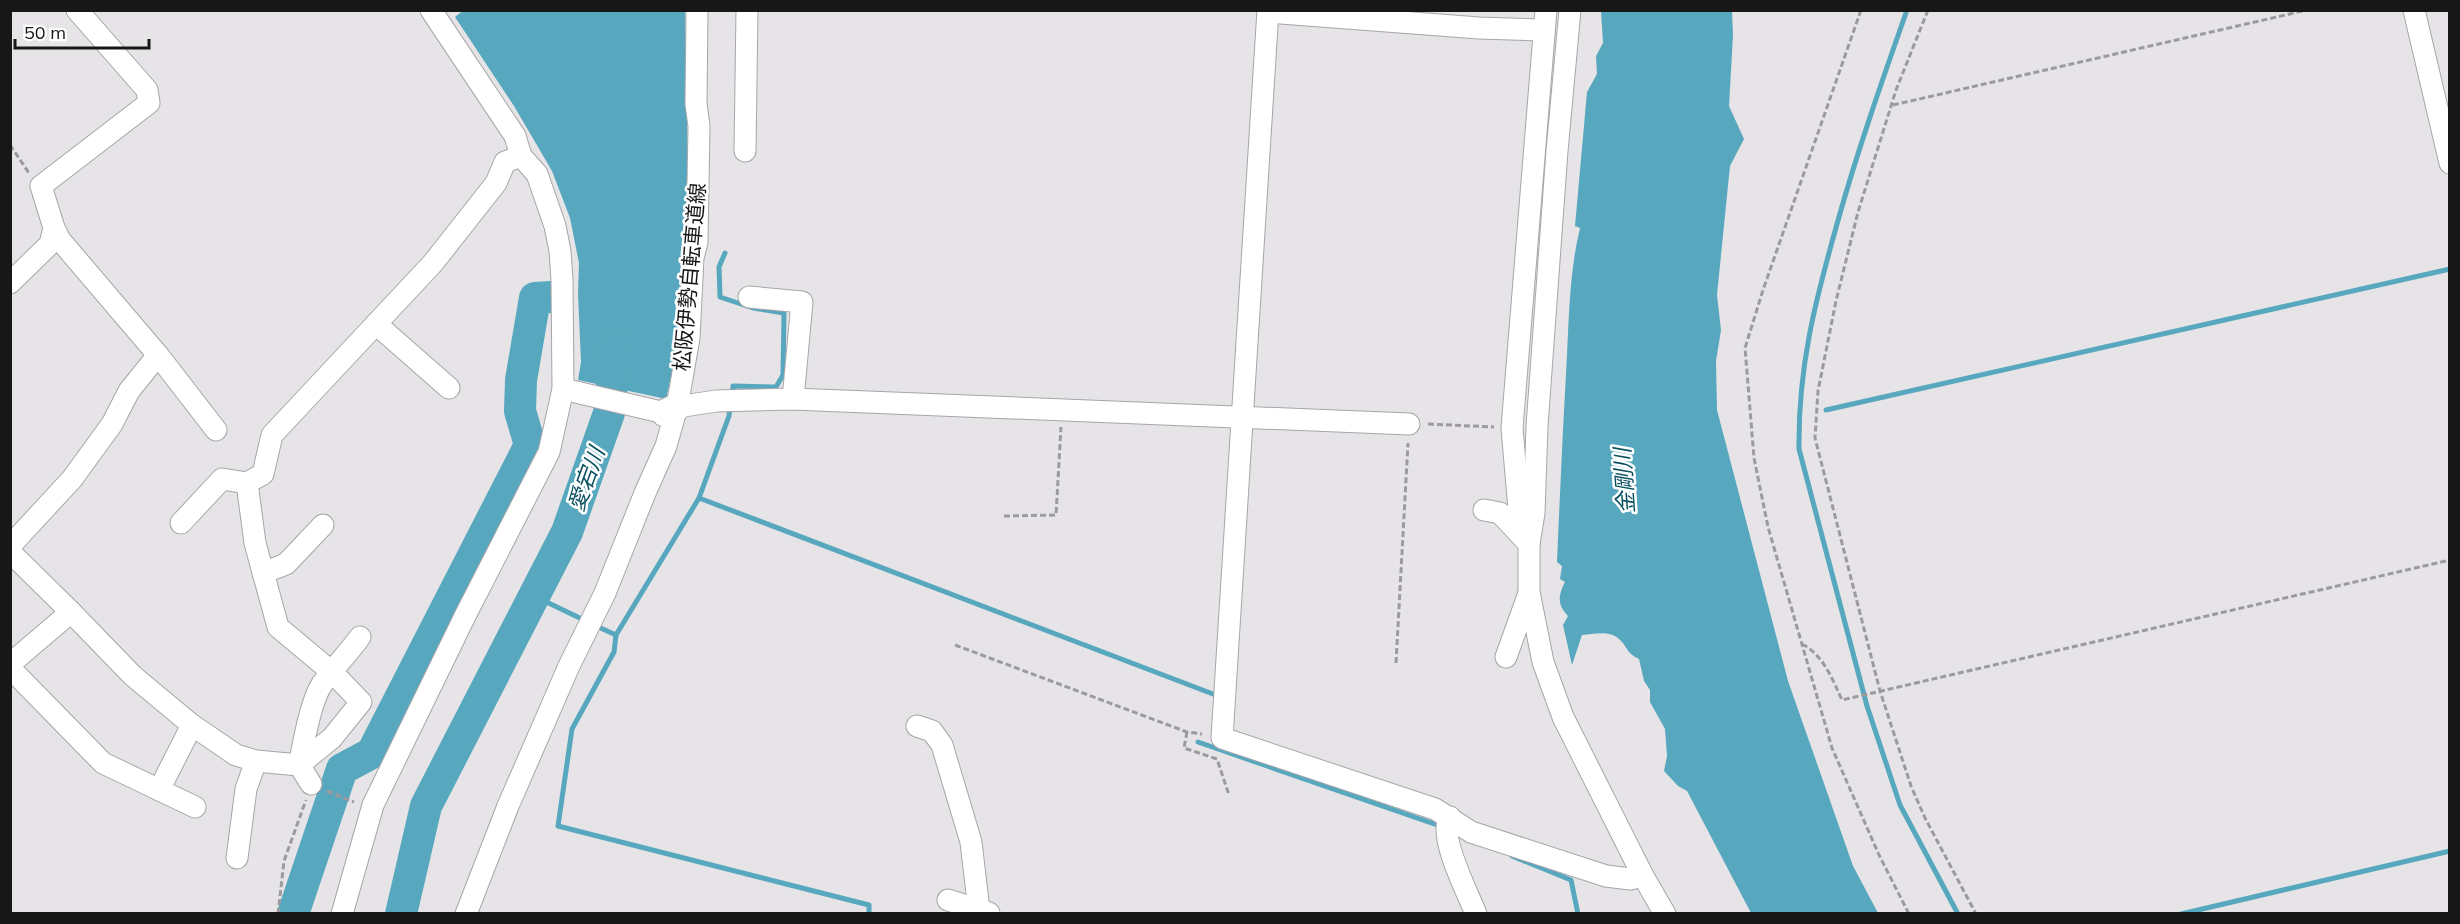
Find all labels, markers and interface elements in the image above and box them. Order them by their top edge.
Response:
scale bar [15,12,148,50]
text: 50 m [24,21,66,44]
street label: 松阪伊勢自転車道線 [668,182,710,372]
water label: 愛宕川 [562,441,611,515]
water label: 金剛川 [1608,445,1640,515]

